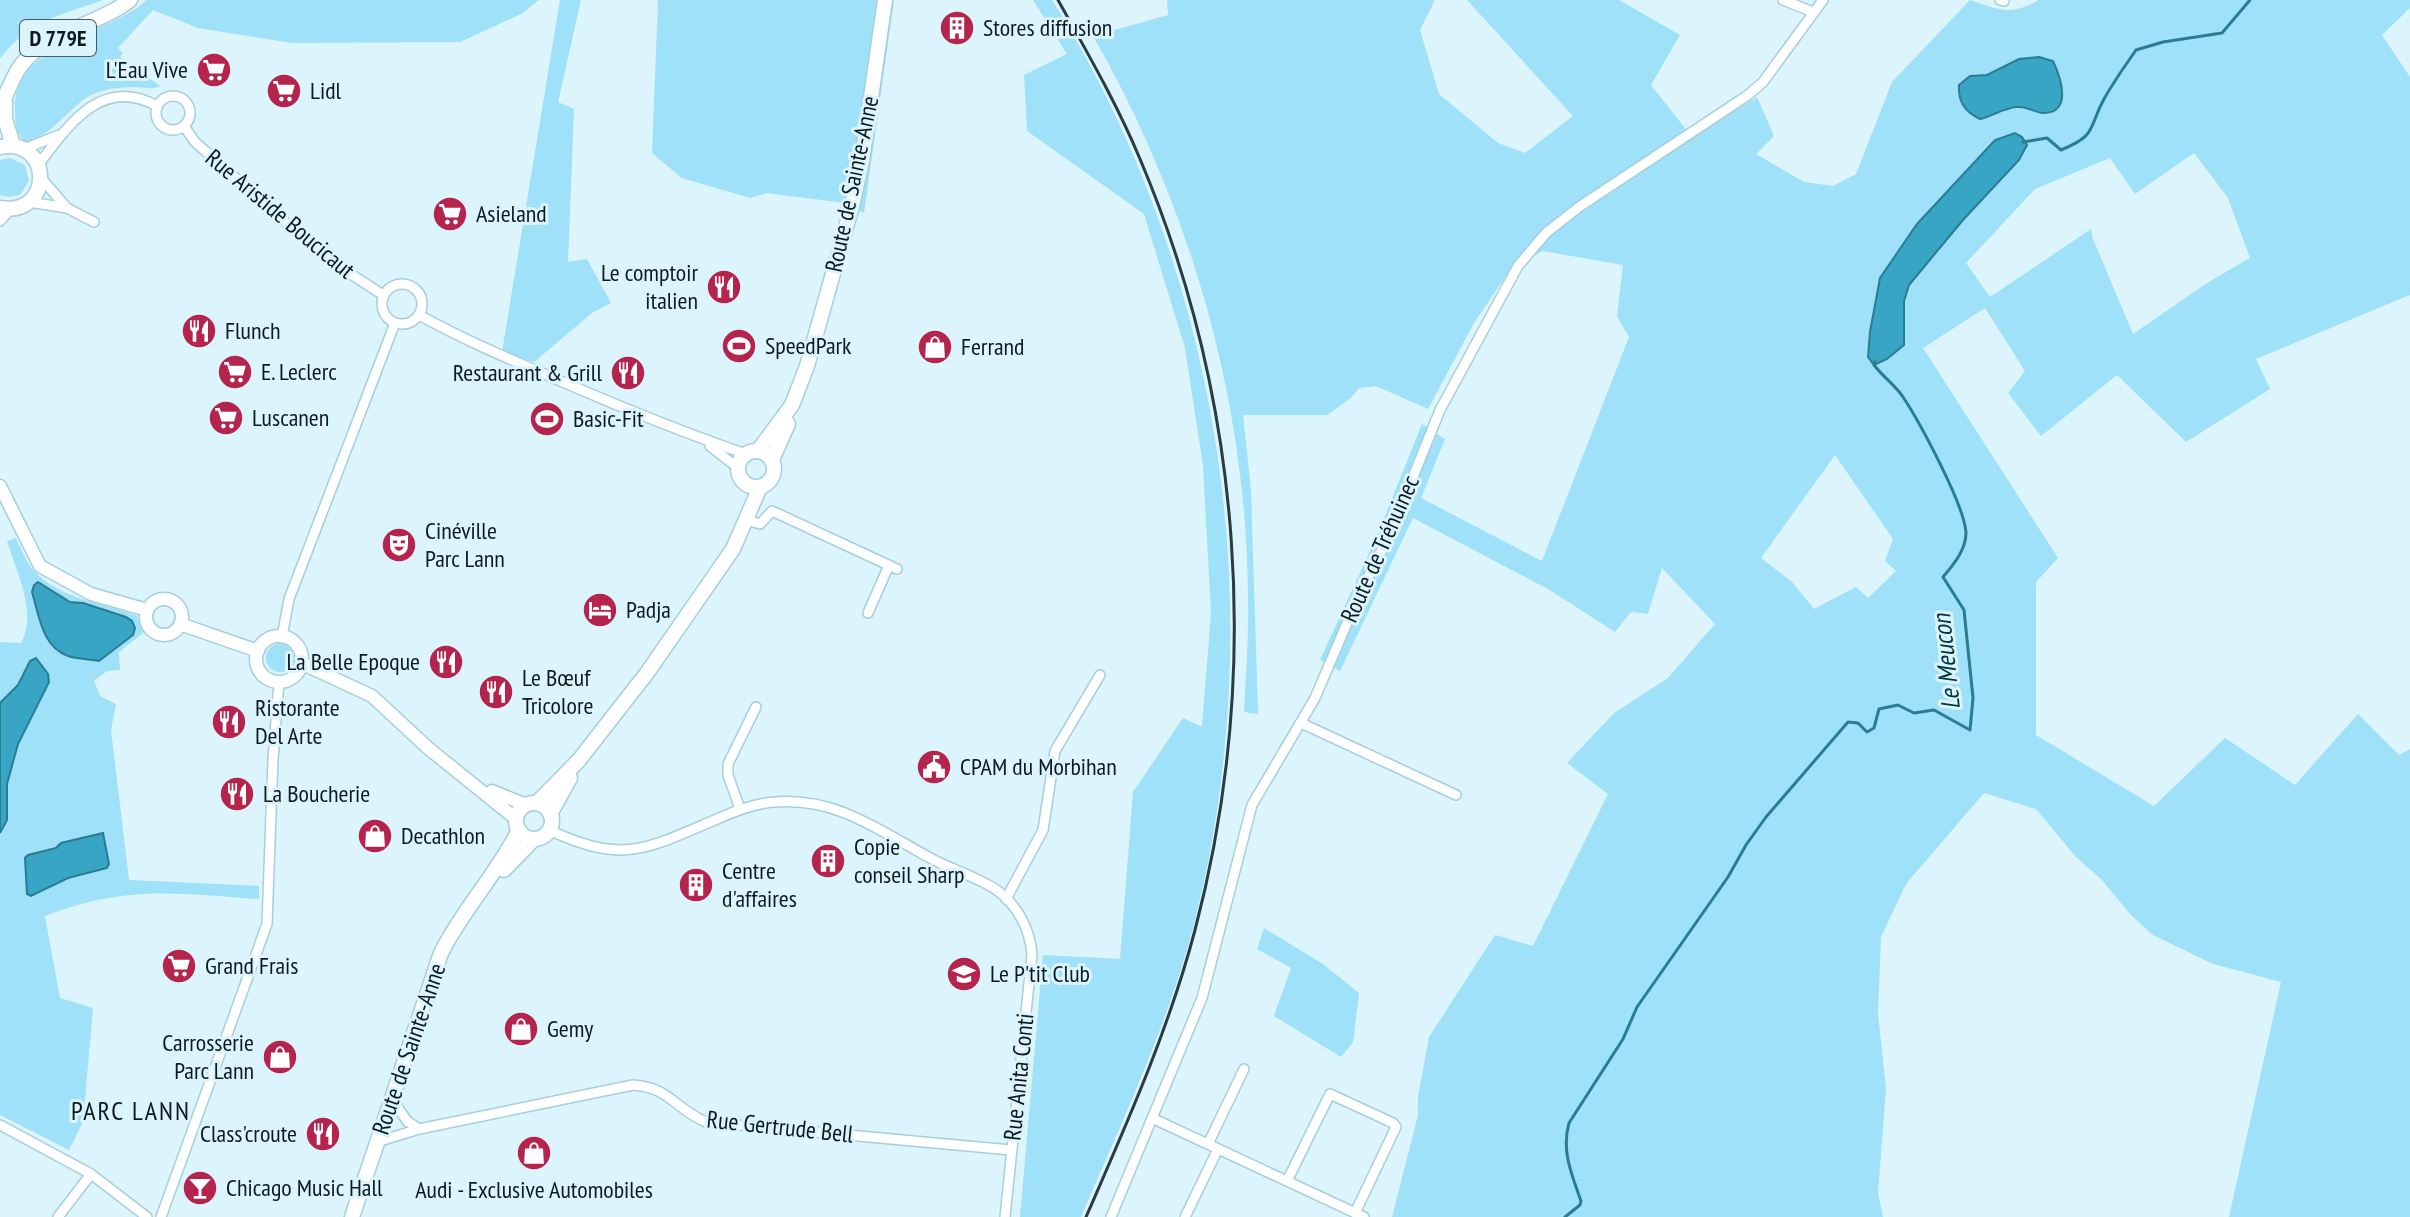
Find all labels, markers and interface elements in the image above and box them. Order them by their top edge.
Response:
building icon: Stores diffusion [938,9,976,47]
place label: Stores diffusion [983,12,1112,43]
road number: D 779E [20,20,96,56]
supermarket icon: L'Eau Vive [195,51,233,89]
place label: L'Eau Vive [106,54,188,85]
supermarket icon: Lidl [265,72,303,110]
place label: Lidl [310,75,342,106]
street label: Route de Sainte-Anne [818,93,885,275]
street label: Rue Aristide Boucicaut [199,142,362,285]
supermarket icon: Asieland [431,195,469,233]
place label: Asieland [476,198,547,229]
place label: Le comptoir italien [601,257,698,316]
restaurant icon: Le comptoir italien [705,268,743,306]
restaurant icon: Flunch [180,312,218,350]
place label: Flunch [225,315,281,346]
sports icon: SpeedPark [720,327,758,365]
shop icon: Ferrand [916,328,954,366]
place label: SpeedPark [765,330,852,361]
place label: Ferrand [961,331,1025,362]
supermarket icon: E. Leclerc [216,353,254,391]
restaurant icon: Restaurant & Grill [609,354,647,392]
place label: E. Leclerc [261,356,337,387]
place label: Restaurant & Grill [453,357,602,388]
supermarket icon: Luscanen [207,399,245,437]
sports icon: Basic-Fit [528,400,566,438]
place label: Luscanen [252,402,329,433]
place label: Basic-Fit [573,403,644,434]
street label: Route de Tréhuinec [1333,470,1426,627]
place label: Cinéville Parc Lann [425,515,505,574]
theatre icon: Cinéville Parc Lann [380,526,418,564]
hotel icon: Padja [581,591,619,629]
place label: Padja [626,594,671,625]
water label: Le Meucon [1924,611,1967,711]
restaurant icon: La Belle Epoque [427,643,465,681]
place label: La Belle Epoque [286,646,420,677]
place label: Le Bœuf Tricolore [522,662,593,721]
restaurant icon: Le Bœuf Tricolore [477,673,515,711]
place label: Ristorante Del Arte [255,692,340,751]
restaurant icon: Ristorante Del Arte [210,703,248,741]
public building icon: CPAM du Morbihan [915,748,953,786]
place label: CPAM du Morbihan [960,751,1117,782]
restaurant icon: La Boucherie [218,775,256,813]
place label: La Boucherie [263,778,370,809]
shop icon: Decathlon [356,817,394,855]
place label: Decathlon [401,820,485,851]
place label: Copie conseil Sharp [854,831,964,890]
building icon: Copie conseil Sharp [809,842,847,880]
place label: Centre d'affaires [722,855,797,914]
building icon: Centre d'affaires [677,866,715,904]
supermarket icon: Grand Frais [160,947,198,985]
place label: Grand Frais [205,950,298,981]
school or university icon: Le P'tit Club [945,955,983,993]
place label: Le P'tit Club [990,958,1090,989]
street label: Route de Sainte-Anne [365,959,452,1139]
shop icon: Gemy [502,1010,540,1048]
street label: Rue Anita Conti [996,1012,1041,1142]
place label: Gemy [547,1013,593,1044]
place label: Carrosserie Parc Lann [162,1027,254,1086]
shop icon: Carrosserie Parc Lann [261,1038,299,1076]
district label: PARC LANN [71,1094,191,1127]
street label: Rue Gertrude Bell [705,1103,855,1150]
restaurant icon: Class'croute [304,1115,342,1153]
place label: Class'croute [200,1118,297,1149]
shop icon: Audi - Exclusive Automobiles [515,1134,553,1172]
bar icon: Chicago Music Hall [181,1169,219,1207]
place label: Chicago Music Hall [226,1172,383,1203]
place label: Audi - Exclusive Automobiles [415,1174,653,1205]

